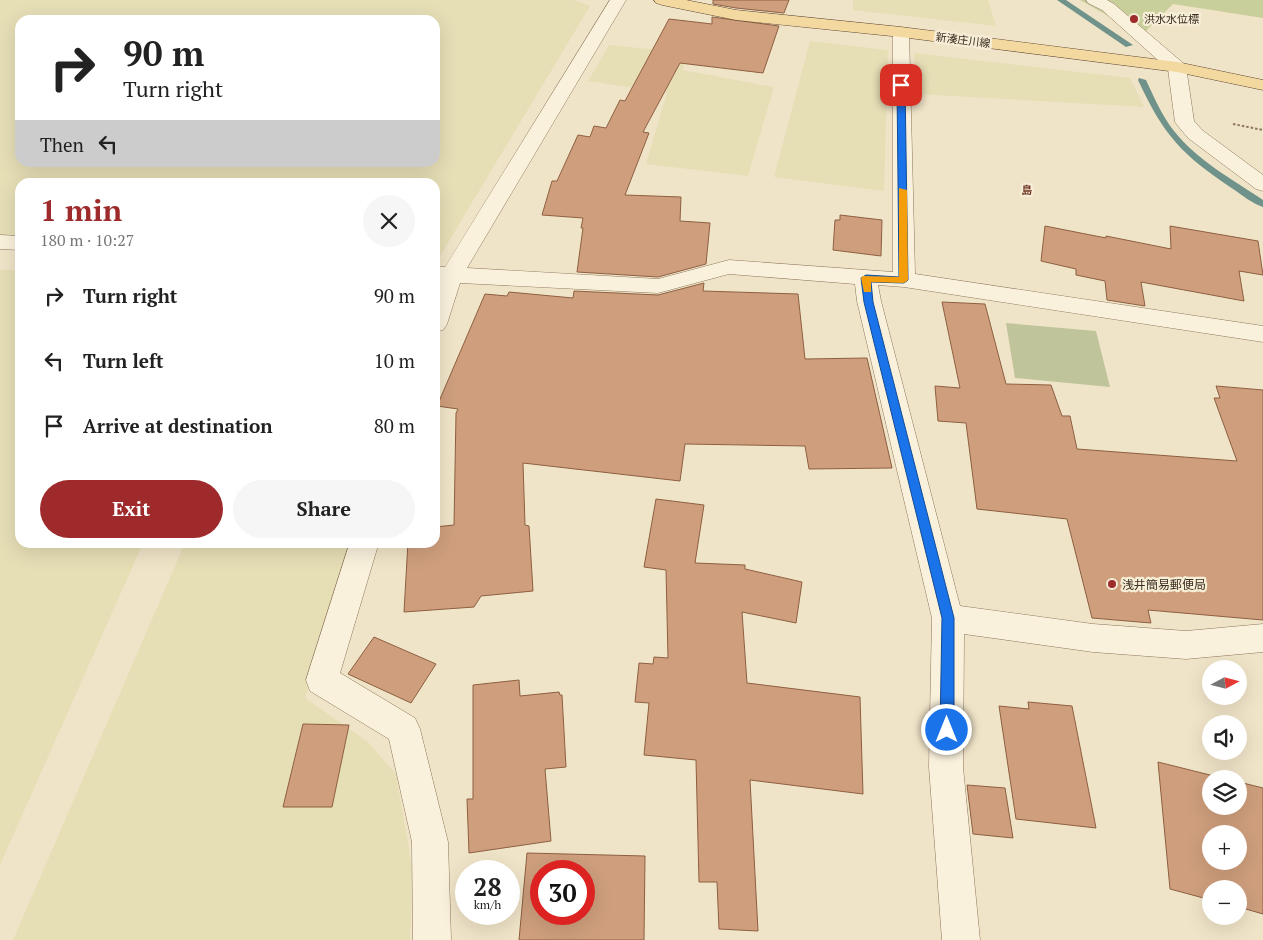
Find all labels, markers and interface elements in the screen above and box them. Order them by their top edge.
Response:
place label: 洪水水位標 [1144,12,1199,26]
marker: 洪水水位標 [1128,13,1140,25]
text: 90 m [123,30,204,76]
street label: 新湊庄川線 [935,30,991,50]
icon: right [40,35,105,100]
pin [880,64,922,106]
icon: arrive [887,71,915,99]
text: Turn right [123,74,223,103]
icon: left [94,130,122,158]
text: Then [40,132,84,157]
district label: 島 [1022,183,1033,197]
text: 1 min [40,190,122,230]
button: close [363,195,415,247]
text: 180 m · 10:27 [40,229,134,251]
icon: right [40,282,68,310]
text: Turn right [83,283,177,308]
text: 90 m [374,283,415,308]
icon: left [40,347,68,375]
text: Turn left [83,348,164,373]
text: 10 m [374,348,415,373]
icon: arrive [40,412,68,440]
text: Arrive at destination [83,413,272,438]
text: 80 m [374,413,415,438]
button: Exit [40,480,223,538]
button: Share [233,480,415,538]
place label: 浅井簡易郵便局 [1122,577,1206,592]
marker: 浅井簡易郵便局 [1106,578,1118,590]
north arrow [1202,660,1248,705]
map controls [1202,660,1247,925]
position arrow [920,703,972,755]
button: sound [1202,715,1247,760]
button: layers [1202,770,1247,815]
button: + [1202,825,1247,870]
speed limit sign: 30 [530,860,595,925]
text: 28 [473,870,502,903]
button: − [1202,880,1247,925]
text: km/h [474,897,501,912]

